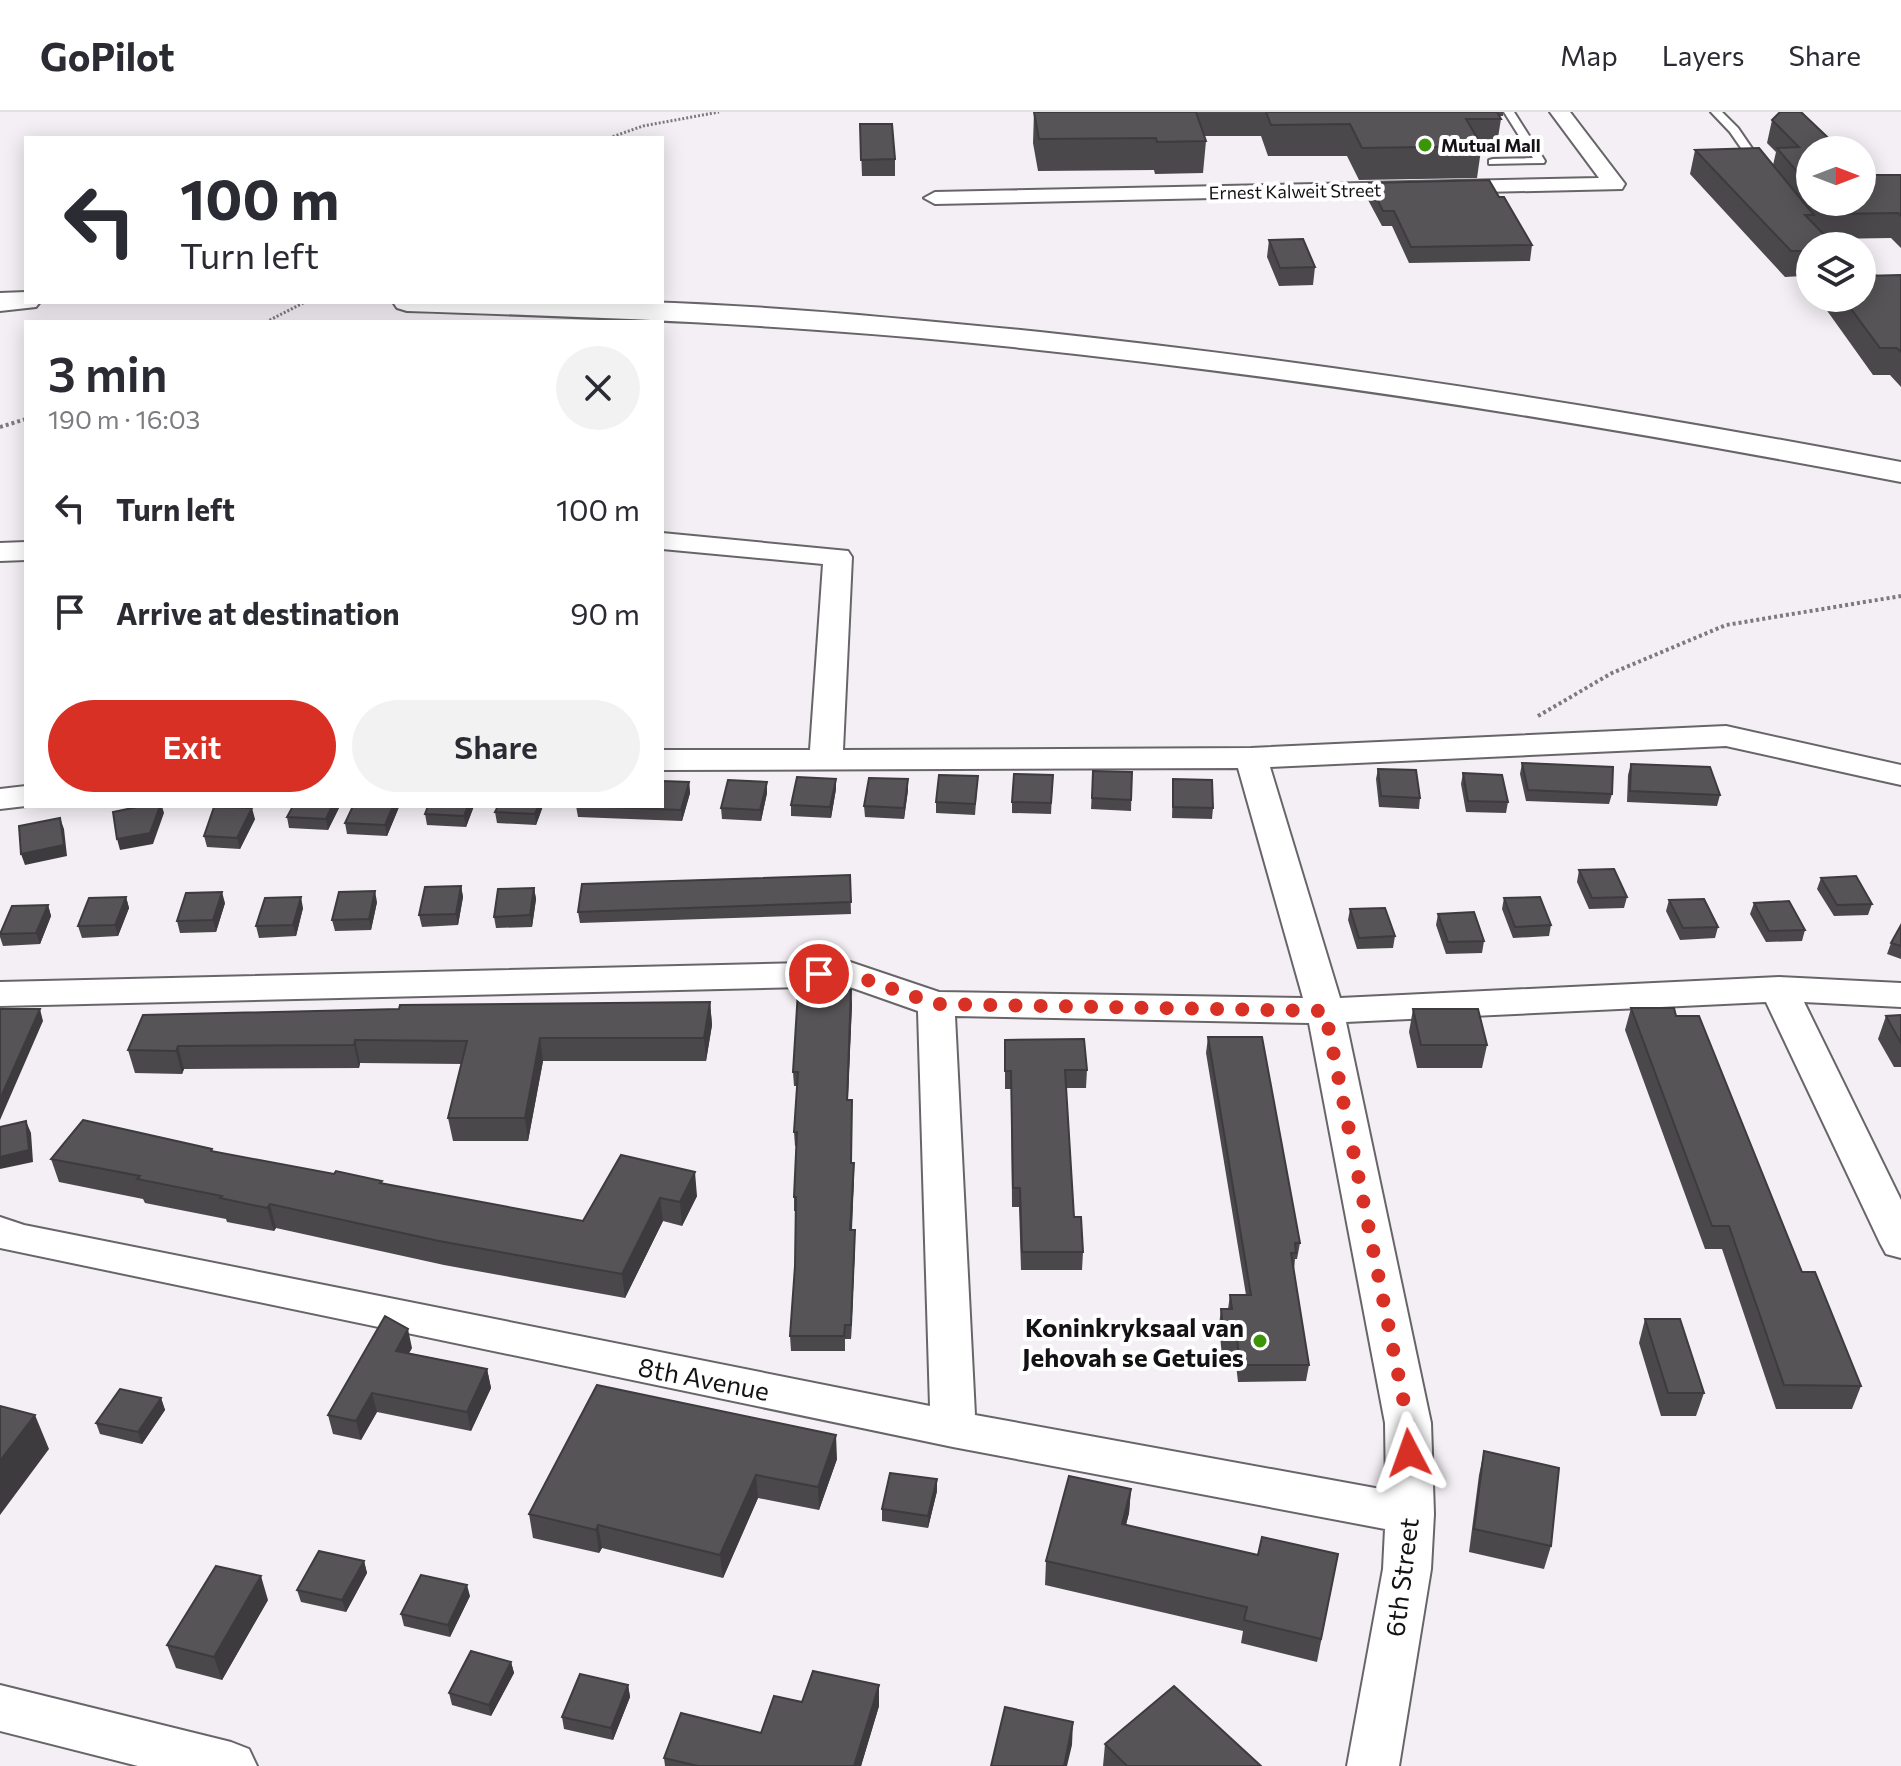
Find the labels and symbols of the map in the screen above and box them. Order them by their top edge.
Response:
place label: Mutual Mall [1441,134,1541,156]
marker: Mutual Mall [1416,136,1434,154]
north arrow [1796,136,1876,216]
street label: Ernest Kalweit Street [1209,178,1381,204]
pin [785,940,853,1008]
place label: Koninkryksaal van Jehovah se Getuies [1022,1311,1244,1372]
marker: Koninkryksaal van Jehovah se Getuies [1251,1332,1269,1350]
street label: 8th Avenue [636,1350,772,1406]
position arrow [1367,1411,1451,1495]
street label: 6th Street [1378,1516,1424,1638]

